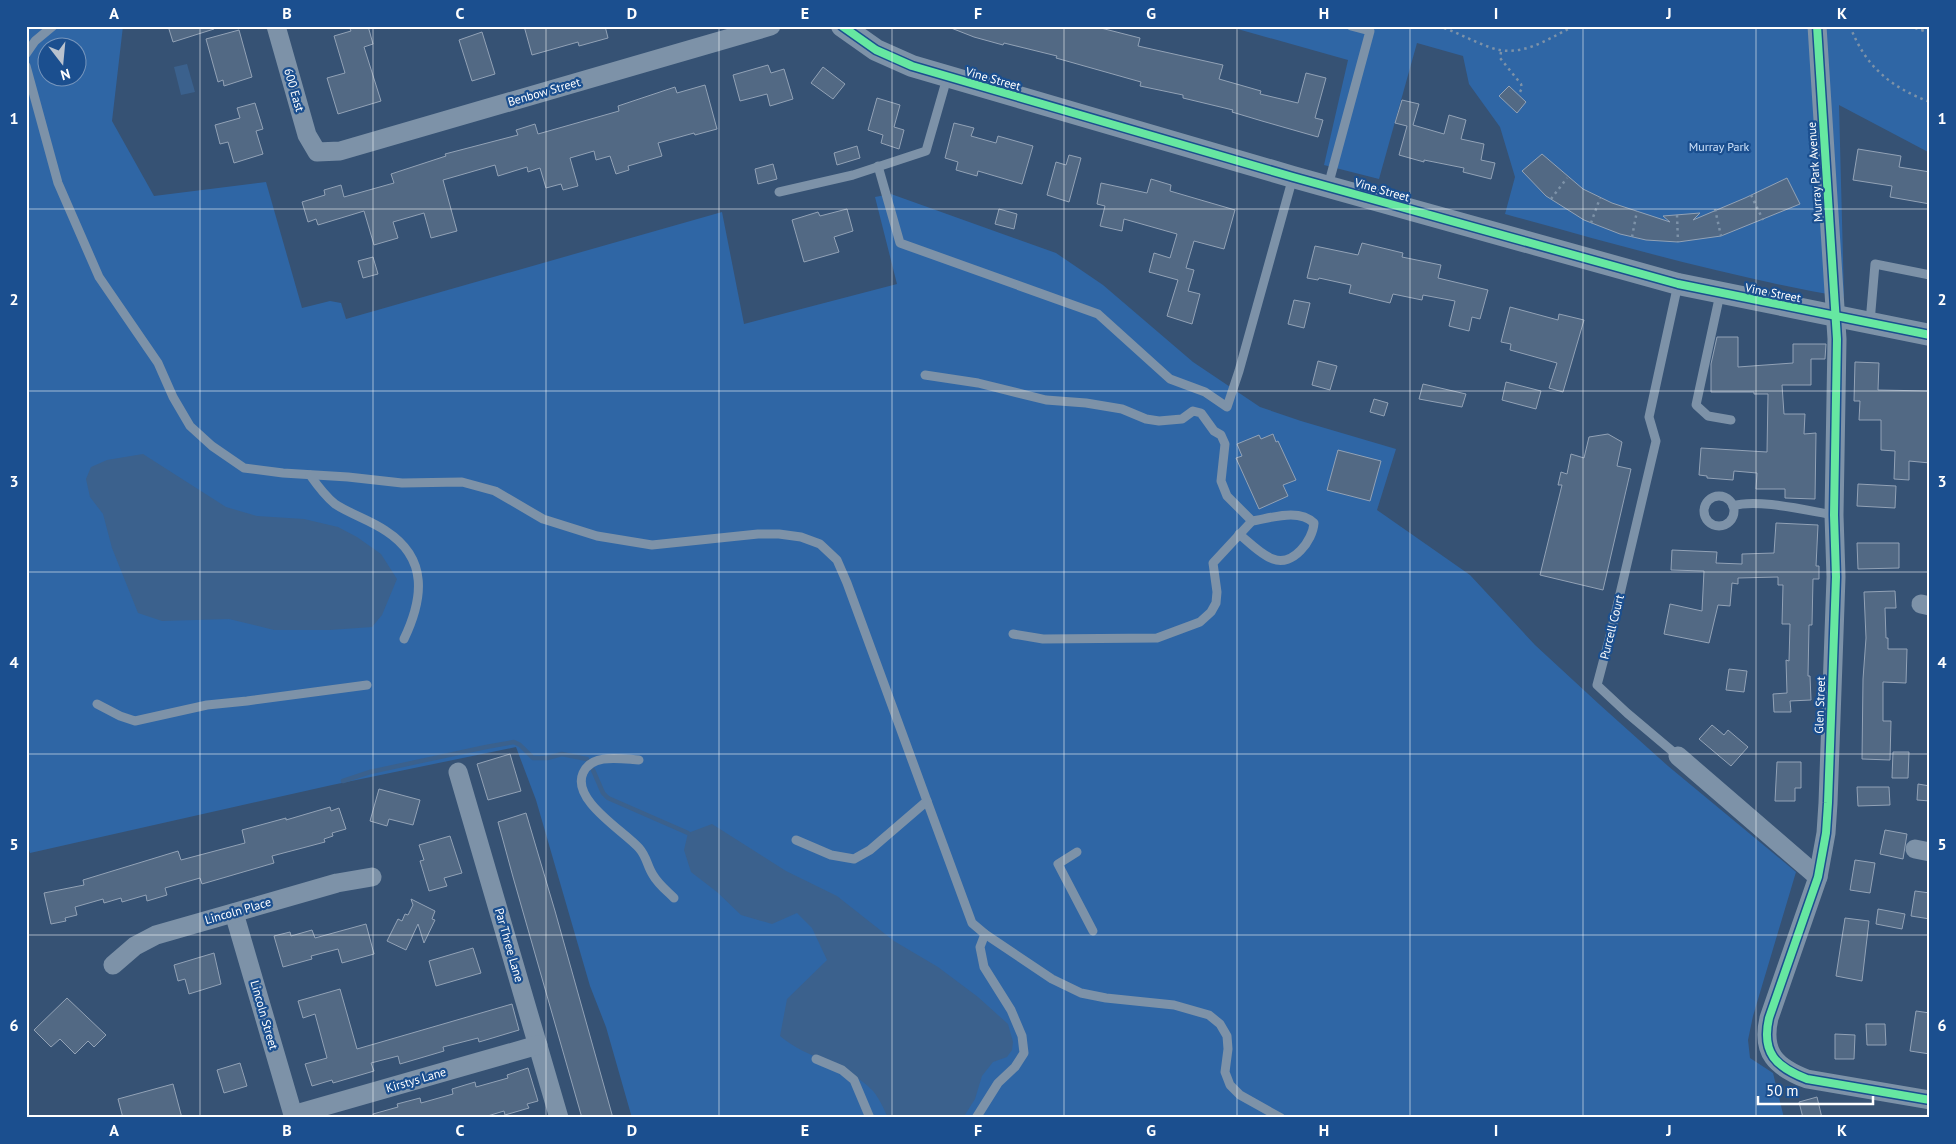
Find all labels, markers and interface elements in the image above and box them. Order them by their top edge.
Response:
text: A [109,3,119,23]
text: B [282,3,292,23]
text: C [456,3,465,23]
text: D [627,3,637,23]
text: E [801,3,809,23]
text: F [974,3,982,23]
text: G [1146,3,1156,23]
text: H [1319,3,1329,23]
text: I [1494,3,1498,23]
text: J [1665,3,1672,23]
text: K [1837,3,1847,23]
north arrow [38,38,88,88]
street label: Vine Street [963,63,1022,94]
text: N [59,65,72,84]
street label: 600 East [281,66,308,113]
street label: Benbow Street [506,74,582,109]
text: 1 [9,108,19,128]
text: 1 [1937,108,1947,128]
street label: Murray Park Avenue [1804,121,1825,223]
park label: Murray Park [1689,139,1749,154]
street label: Vine Street [1352,174,1411,205]
street label: Vine Street [1743,280,1802,305]
text: 2 [9,289,19,309]
text: 2 [1937,289,1947,309]
text: 3 [9,471,19,491]
text: 3 [1937,471,1947,491]
street label: Purcell Court [1596,593,1627,661]
text: 4 [9,652,19,672]
text: 4 [1937,652,1947,672]
street label: Glen Street [1811,676,1828,734]
text: 5 [9,834,19,854]
text: 5 [1937,834,1947,854]
street label: Lincoln Place [203,894,273,927]
street label: Par Three Lane [492,906,527,984]
street label: Lincoln Street [247,978,282,1051]
text: 6 [9,1015,19,1035]
text: 6 [1937,1015,1947,1035]
street label: Kirstys Lane [384,1064,448,1095]
scale bar [1758,1074,1874,1106]
text: 50 m [1766,1081,1799,1100]
text: A [109,1120,119,1140]
text: B [282,1120,292,1140]
text: C [456,1120,465,1140]
text: D [627,1120,637,1140]
text: E [801,1120,809,1140]
text: F [974,1120,982,1140]
text: G [1146,1120,1156,1140]
text: H [1319,1120,1329,1140]
text: I [1494,1120,1498,1140]
text: J [1665,1120,1672,1140]
text: K [1837,1120,1847,1140]

